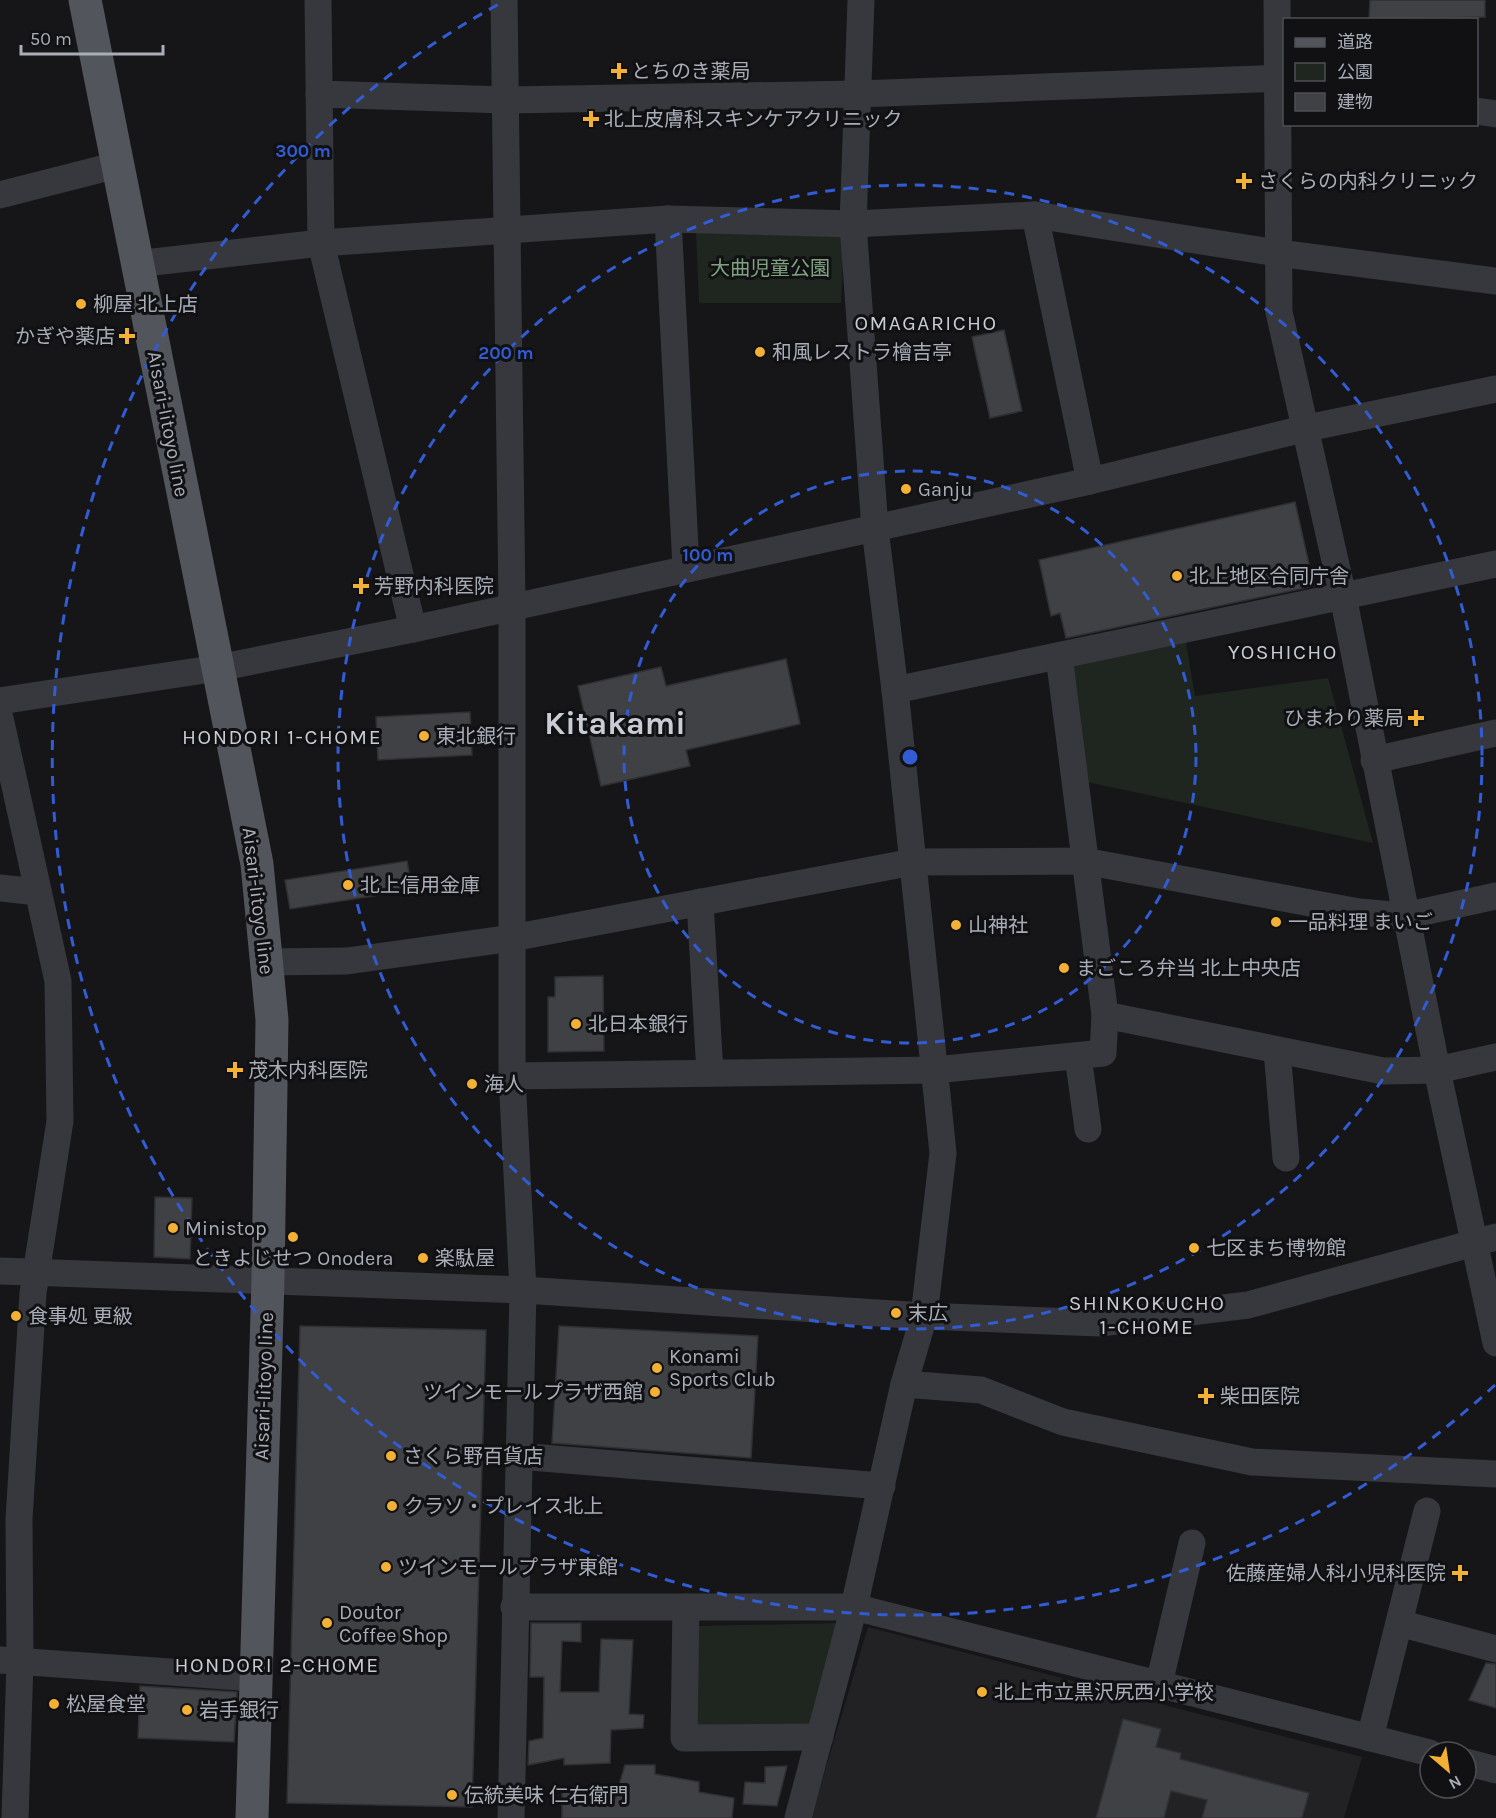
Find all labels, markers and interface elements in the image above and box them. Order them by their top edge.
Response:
scale bar [21,18,164,56]
legend [1283,18,1478,126]
text: 50 m [30,28,72,50]
text: 道路 [1337,31,1373,53]
place label: とちのき薬局 [631,60,750,83]
text: 公園 [1337,61,1373,83]
marker: とちのき薬局 [612,64,626,78]
text: 建物 [1337,91,1373,113]
place label: 北上皮膚科スキンケアクリニック [604,108,902,131]
marker: 北上皮膚科スキンケアクリニック [582,110,600,128]
text: 300 m [275,140,331,162]
place label: さくらの内科クリニック [1258,170,1478,193]
marker: さくらの内科クリニック [1235,172,1253,190]
park label: 大曲児童公園 [710,257,830,280]
place label: 柳屋 北上店 [93,293,198,316]
marker: 柳屋 北上店 [74,297,88,311]
district label: OMAGARICHO [854,311,998,335]
place label: かぎや薬店 [15,325,115,348]
marker: かぎや薬店 [120,329,134,343]
place label: 和風レストラ檜吉亭 [772,341,952,364]
text: 200 m [478,342,534,364]
marker: 和風レストラ檜吉亭 [753,345,767,359]
street label: Aisari-Iitoyo line [143,349,193,499]
place label: Ganju [918,478,972,501]
marker: Ganju [899,482,913,496]
text: 100 m [683,544,733,566]
place label: 北上地区合同庁舎 [1189,565,1349,588]
marker: 北上地区合同庁舎 [1170,569,1184,583]
place label: 芳野内科医院 [374,575,494,598]
marker: 芳野内科医院 [352,577,370,595]
district label: YOSHICHO [1228,640,1338,664]
district label: Kitakami [544,705,686,742]
place label: ひまわり薬局 [1284,707,1404,730]
marker: ひまわり薬局 [1409,711,1423,725]
district label: HONDORI 1-CHOME [182,725,382,749]
place label: 東北銀行 [436,725,516,748]
marker: 東北銀行 [417,729,431,743]
centre of rings [900,747,920,767]
street label: Aisari-Iitoyo line [238,826,278,976]
place label: 北上信用金庫 [360,874,480,897]
marker: 北上信用金庫 [341,878,355,892]
place label: 一品料理 まいご [1288,911,1433,934]
place label: 山神社 [968,914,1028,937]
marker: 一品料理 まいご [1269,915,1283,929]
marker: 山神社 [949,918,963,932]
place label: まごころ弁当 北上中央店 [1076,957,1301,980]
marker: まごころ弁当 北上中央店 [1057,961,1071,975]
place label: 北日本銀行 [588,1013,688,1036]
marker: 北日本銀行 [569,1017,583,1031]
place label: 茂木内科医院 [248,1059,368,1082]
marker: 茂木内科医院 [226,1061,244,1079]
place label: 海人 [484,1073,524,1096]
marker: 海人 [465,1077,479,1091]
place label: Ministop [185,1217,267,1240]
marker: Ministop [166,1221,180,1235]
marker: ときよじせつ Onodera [286,1230,300,1244]
place label: 七区まち博物館 [1206,1237,1346,1260]
marker: 七区まち博物館 [1187,1241,1201,1255]
place label: ときよじせつ Onodera [192,1247,394,1270]
place label: 楽駄屋 [435,1247,495,1270]
marker: 楽駄屋 [416,1251,430,1265]
district label: SHINKOKUCHO 1-CHOME [1069,1291,1225,1339]
place label: 末広 [908,1302,948,1325]
place label: 食事処 更級 [28,1305,133,1328]
marker: 末広 [889,1306,903,1320]
marker: 食事処 更級 [9,1309,23,1323]
street label: Aisari-Iitoyo line [250,1312,278,1460]
place label: Konami Sports Club [669,1345,776,1391]
marker: Konami Sports Club [650,1361,664,1375]
place label: ツインモールプラザ西館 [423,1381,643,1404]
marker: ツインモールプラザ西館 [648,1385,662,1399]
place label: 柴田医院 [1220,1385,1300,1408]
marker: 柴田医院 [1197,1387,1215,1405]
place label: さくら野百貨店 [403,1445,543,1468]
marker: さくら野百貨店 [384,1449,398,1463]
place label: クラソ・プレイス北上 [404,1495,603,1518]
marker: クラソ・プレイス北上 [385,1499,399,1513]
place label: ツインモールプラザ東館 [398,1556,618,1579]
marker: ツインモールプラザ東館 [379,1560,393,1574]
place label: 佐藤産婦人科小児科医院 [1226,1562,1446,1585]
marker: 佐藤産婦人科小児科医院 [1451,1564,1469,1582]
place label: Doutor Coffee Shop [339,1601,448,1647]
marker: Doutor Coffee Shop [320,1616,334,1630]
district label: HONDORI 2-CHOME [174,1653,380,1677]
place label: 北上市立黒沢尻西小学校 [994,1681,1214,1704]
marker: 北上市立黒沢尻西小学校 [975,1685,989,1699]
place label: 松屋食堂 [66,1693,146,1716]
marker: 松屋食堂 [47,1697,61,1711]
place label: 岩手銀行 [199,1699,279,1722]
marker: 岩手銀行 [180,1703,194,1717]
north arrow [1418,1740,1478,1800]
text: N [1445,1772,1465,1794]
place label: 伝統美味 仁右衛門 [464,1784,629,1807]
marker: 伝統美味 仁右衛門 [445,1788,459,1802]

